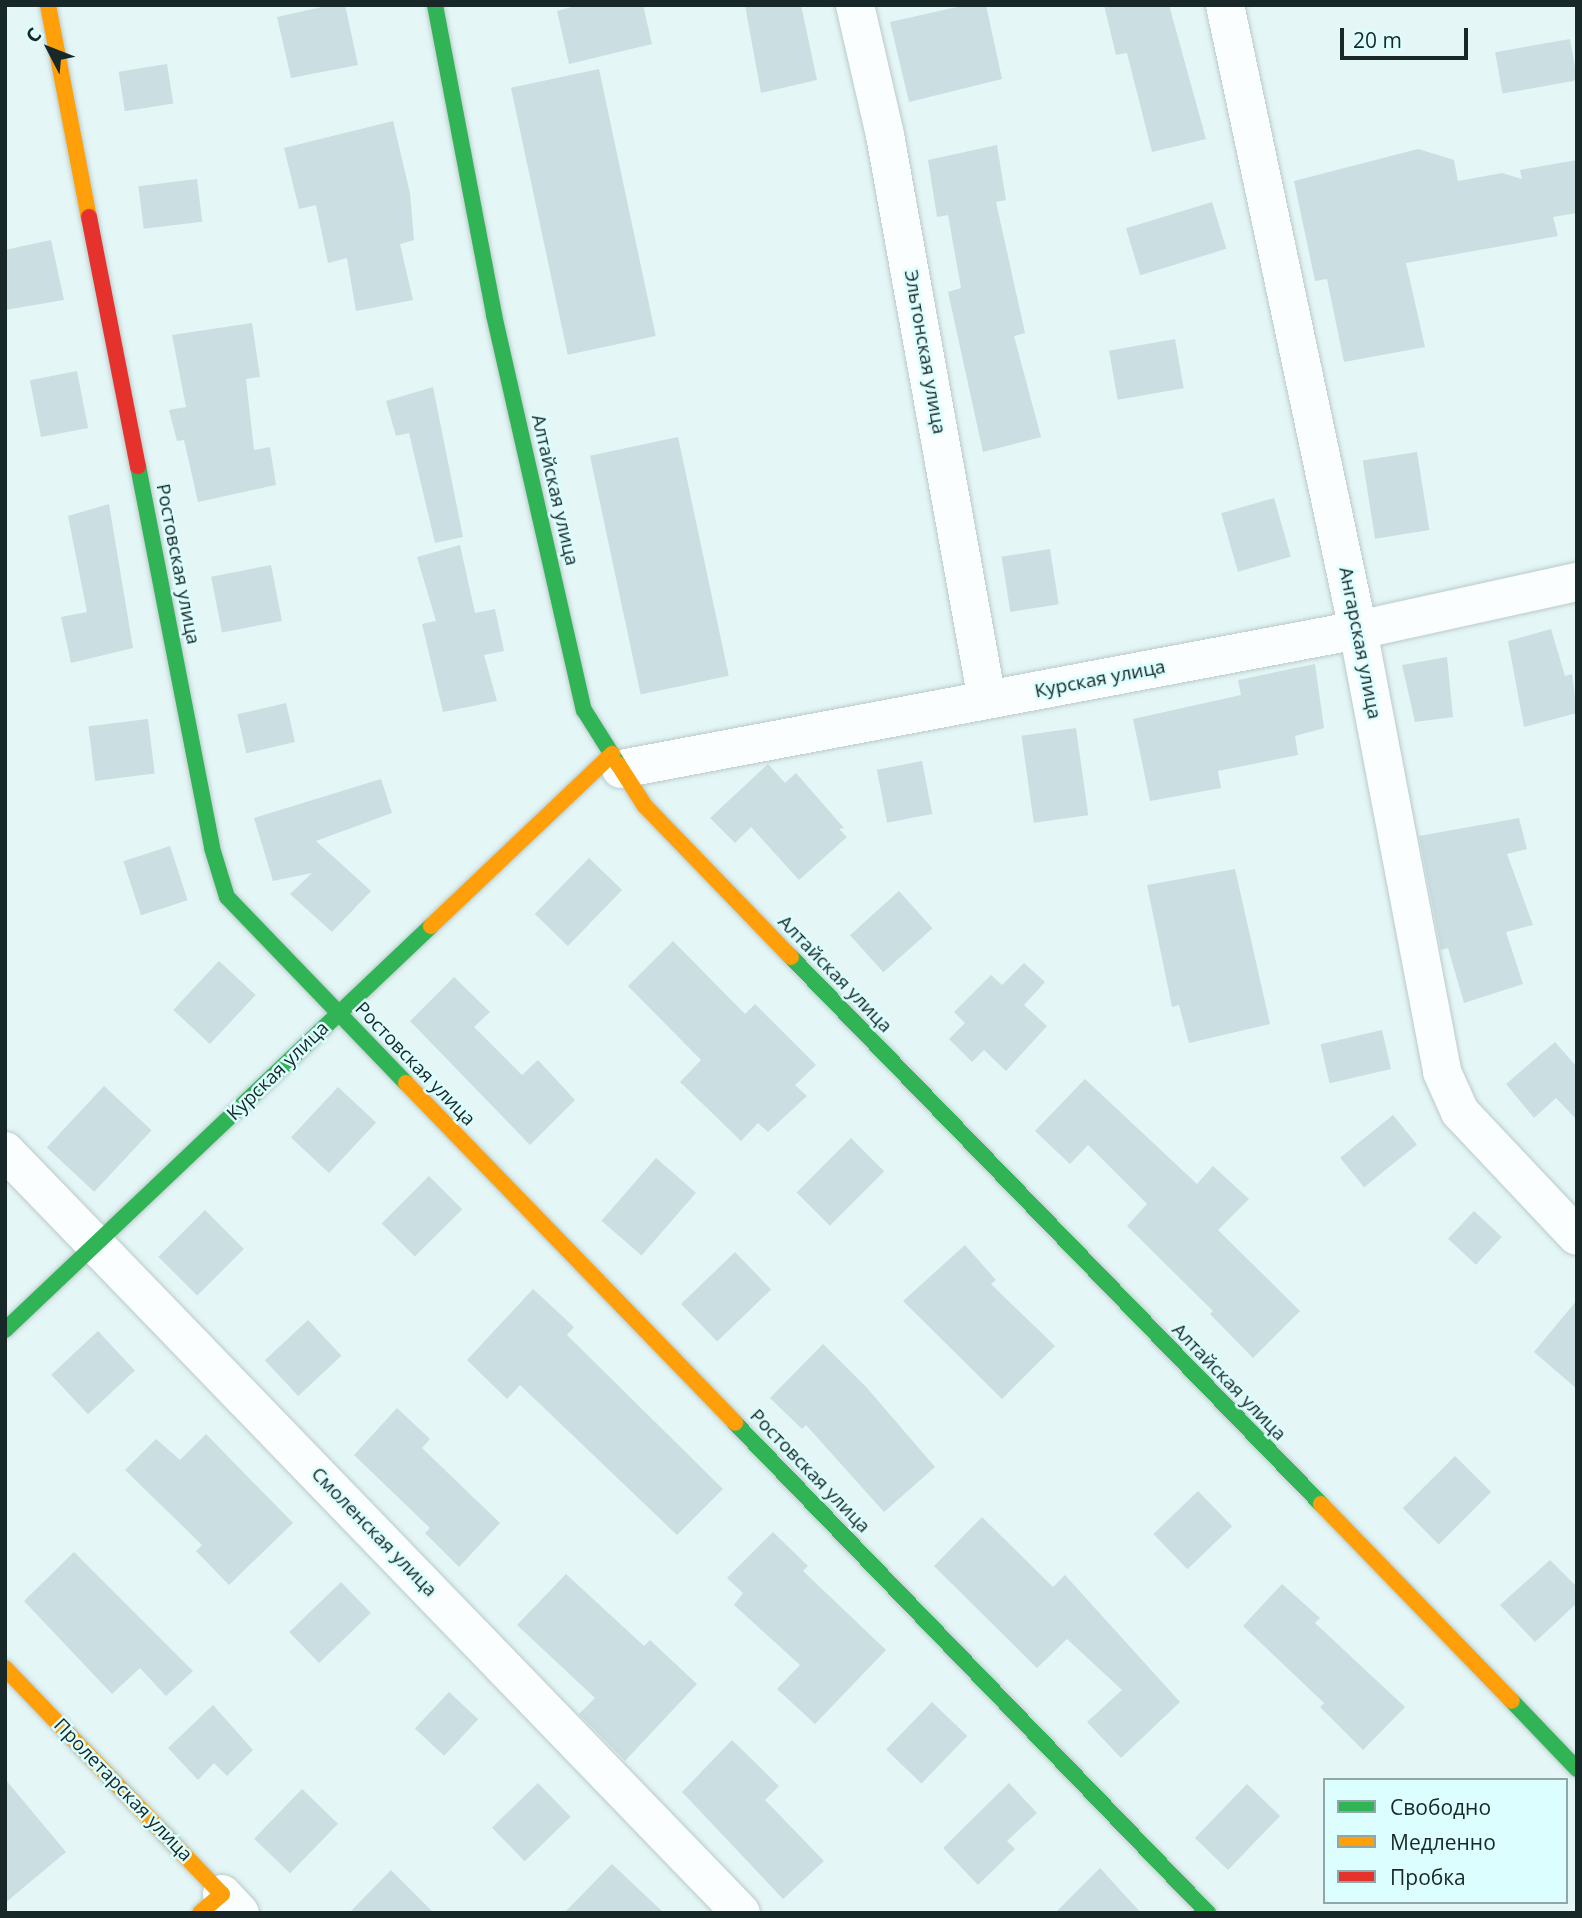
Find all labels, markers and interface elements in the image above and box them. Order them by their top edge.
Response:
north arrow [14,14,84,84]
scale bar [1344,14,1472,58]
text: С [20,22,47,48]
text: 20 m [1353,26,1402,54]
street label: Эльтонская улица [899,268,951,436]
street label: Алтайская улица [527,412,583,568]
street label: Ростовская улица [151,482,205,646]
street label: Ангарская улица [1334,565,1386,721]
street label: Курская улица [1033,655,1167,703]
street label: Алтайская улица [773,911,897,1037]
street label: Ростовская улица [350,997,480,1131]
street label: Курская улица [222,1017,334,1125]
street label: Алтайская улица [1167,1319,1291,1445]
street label: Ростовская улица [745,1404,875,1538]
street label: Смоленская улица [306,1463,442,1601]
street label: Пролетарская улица [49,1714,197,1866]
legend [1323,1778,1568,1904]
text: Свободно [1390,1793,1491,1821]
text: Медленно [1390,1828,1496,1856]
text: Пробка [1390,1863,1466,1891]

